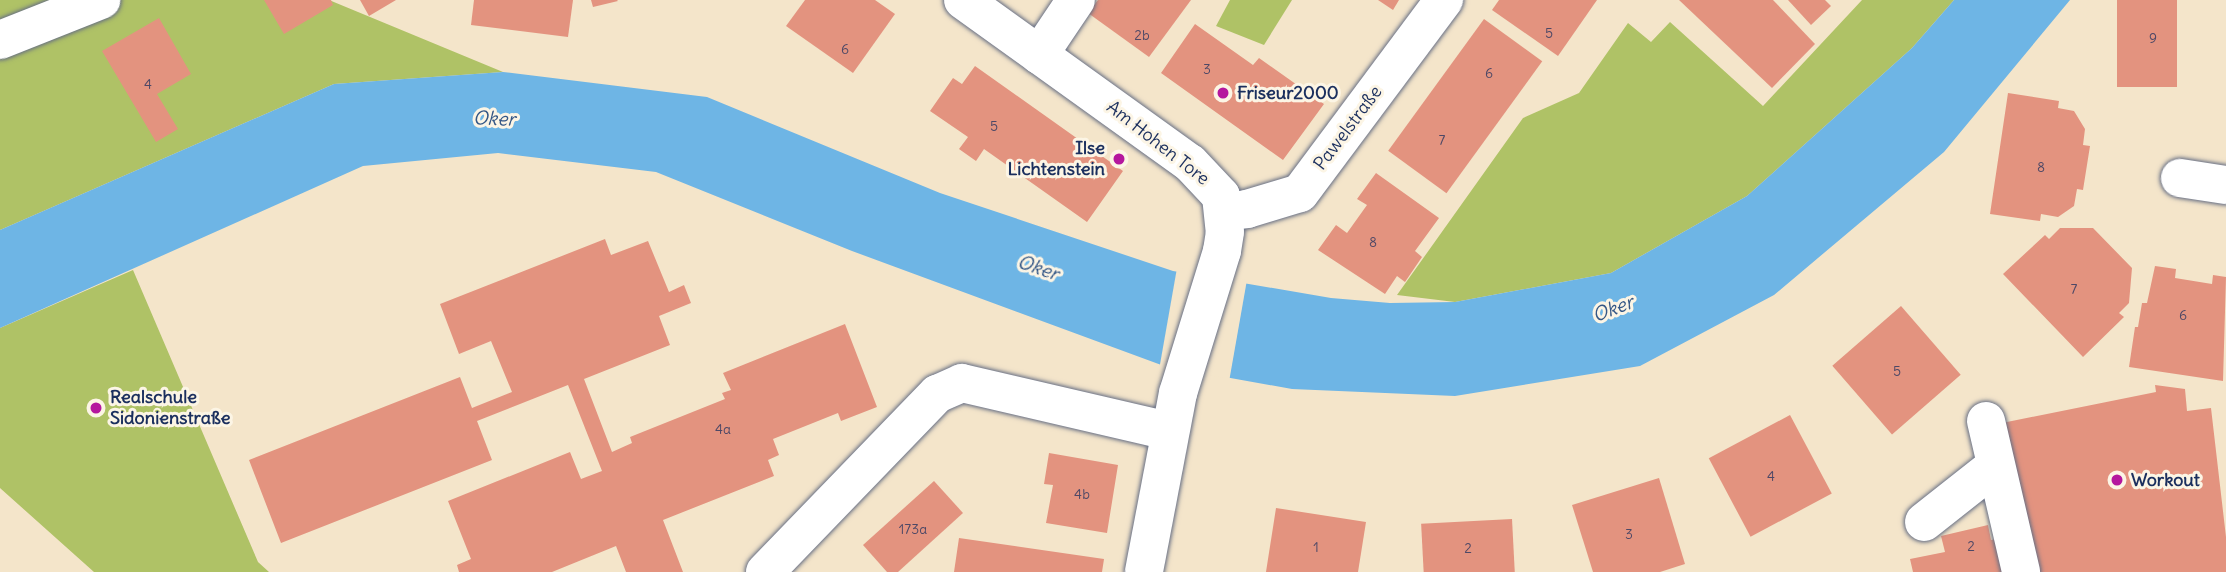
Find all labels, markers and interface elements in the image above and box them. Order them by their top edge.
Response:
house number: 5 [1545,25,1553,41]
house number: 2b [1134,27,1150,43]
house number: 9 [2149,30,2157,46]
house number: 6 [841,41,849,57]
house number: 3 [1203,61,1211,77]
house number: 6 [1485,65,1493,81]
house number: 4 [144,76,152,92]
place label: Friseur2000 [1237,82,1339,104]
street label: Pawelstraße [1309,82,1387,174]
marker: Friseur2000 [1215,85,1231,101]
street label: Am Hohen Tore [1102,96,1214,190]
water label: Oker [472,107,516,131]
house number: 5 [990,118,998,134]
house number: 7 [1439,132,1445,148]
place label: Ilse Lichtenstein [1008,138,1105,180]
marker: Ilse Lichtenstein [1111,151,1127,167]
house number: 8 [2037,159,2045,175]
house number: 8 [1369,234,1377,250]
water label: Oker [1014,250,1062,286]
house number: 7 [2071,281,2077,297]
water label: Oker [1589,291,1637,327]
house number: 6 [2179,307,2187,323]
house number: 5 [1893,363,1901,379]
place label: Realschule Sidonienstraße [110,387,230,430]
marker: Realschule Sidonienstraße [88,400,104,416]
house number: 4a [715,421,731,437]
house number: 4 [1767,468,1775,484]
place label: Workout [2131,469,2200,491]
marker: Workout [2109,472,2125,488]
house number: 4b [1074,486,1090,502]
house number: 173a [899,521,927,537]
house number: 3 [1625,526,1633,542]
house number: 2 [1967,538,1975,554]
house number: 1 [1313,539,1319,555]
house number: 2 [1464,540,1472,556]

